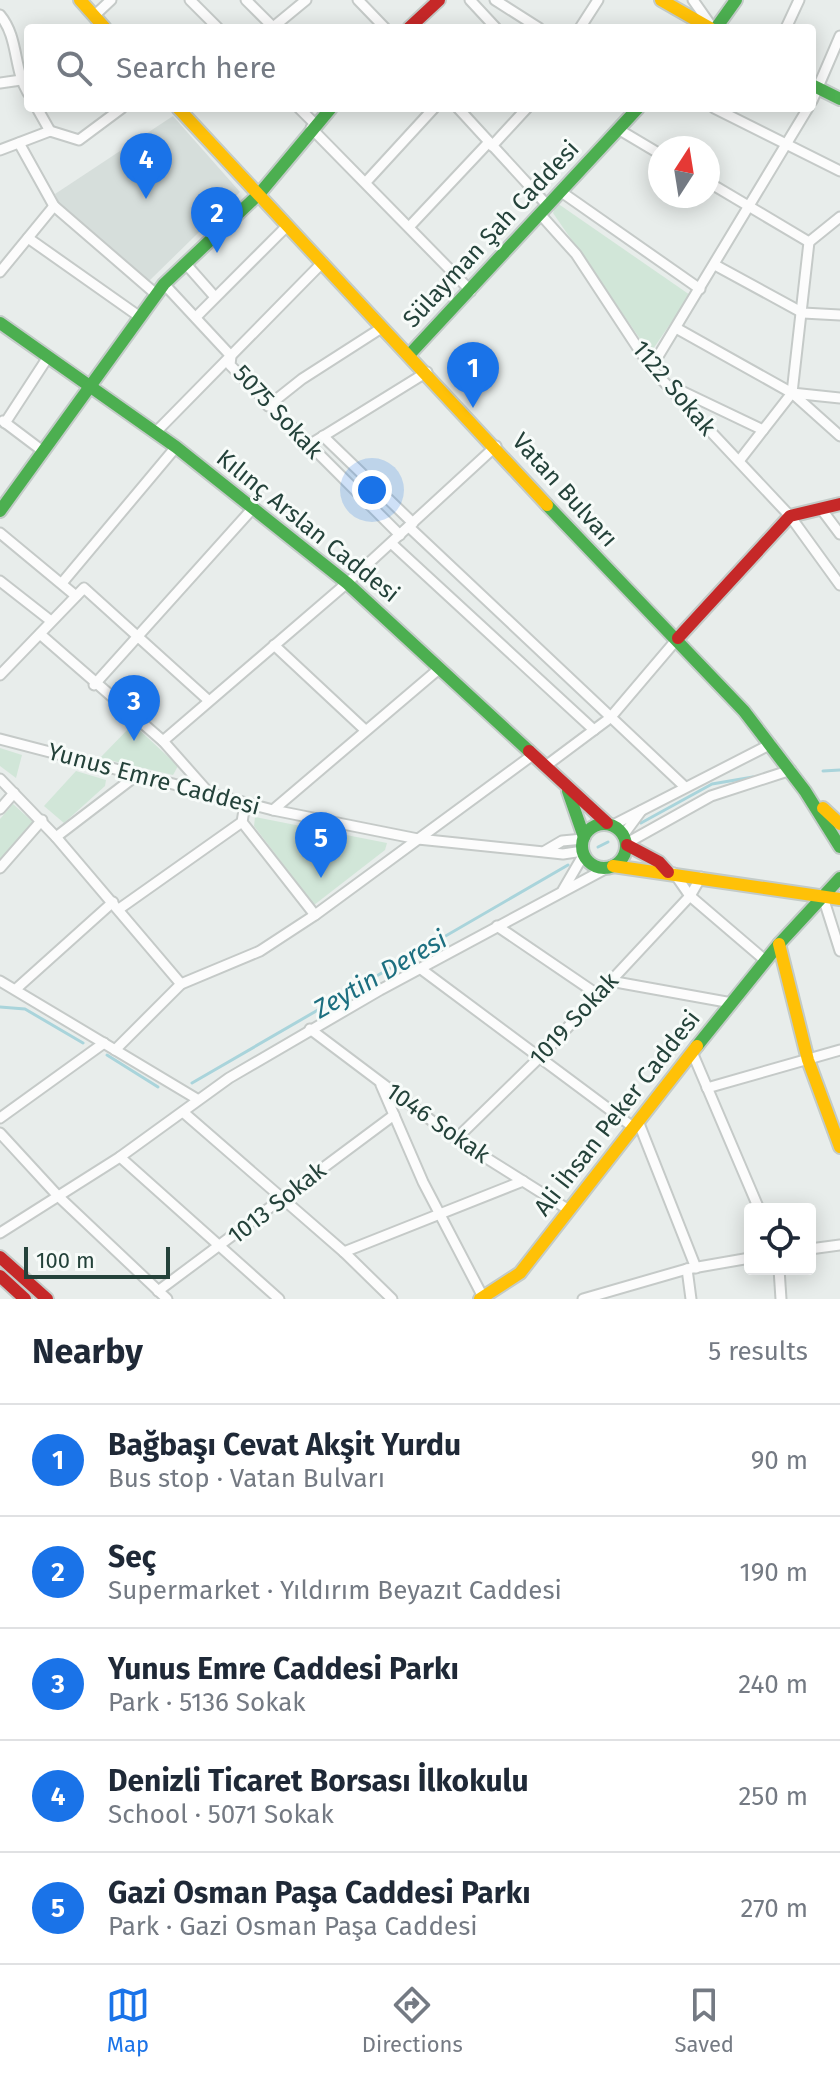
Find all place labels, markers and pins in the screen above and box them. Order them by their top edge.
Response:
pin: 4 [120,133,172,199]
pin: 2 [191,187,243,253]
pin: 1 [447,342,499,408]
pin: 3 [108,675,160,741]
pin: 5 [295,812,347,878]

